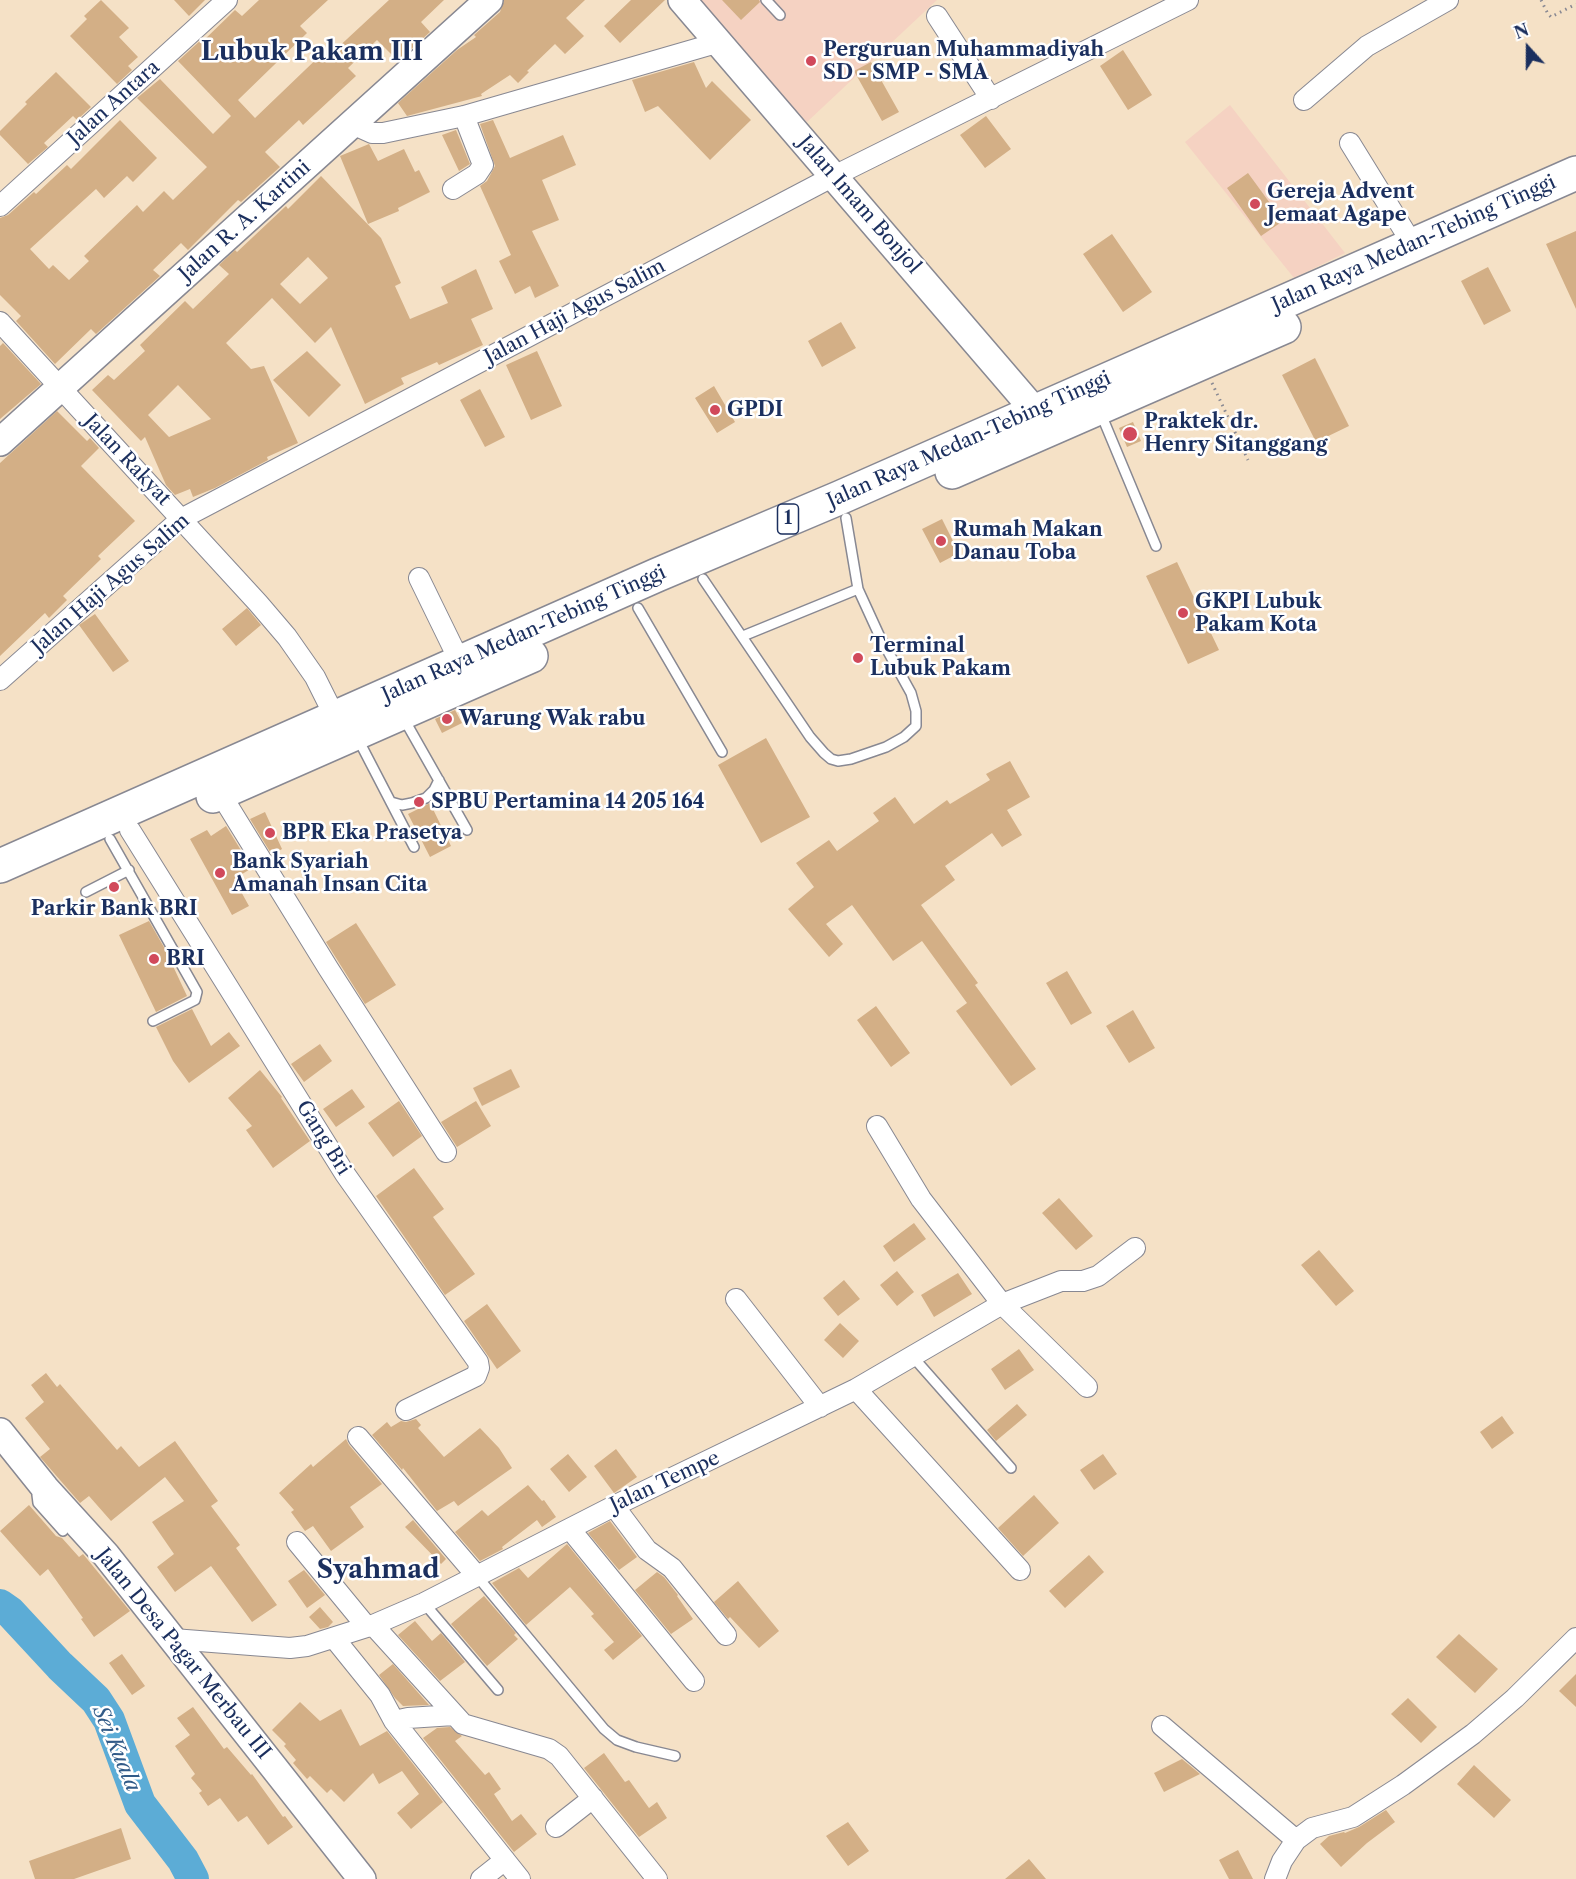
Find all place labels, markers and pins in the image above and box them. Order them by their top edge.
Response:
place label: Perguruan Muhammadiyah SD - SMP - SMA [823,38,1104,85]
marker: Perguruan Muhammadiyah SD - SMP - SMA [804,54,818,68]
place label: Gereja Advent Jemaat Agape [1267,180,1414,227]
marker: Gereja Advent Jemaat Agape [1248,197,1262,211]
place label: GPDI [727,398,783,422]
marker: GPDI [708,403,722,417]
place label: Praktek dr. Henry Sitanggang [1144,410,1328,457]
marker: Praktek dr. Henry Sitanggang [1121,425,1139,443]
place label: Rumah Makan Danau Toba [953,518,1103,565]
marker: Rumah Makan Danau Toba [934,534,948,548]
place label: GKPI Lubuk Pakam Kota [1195,590,1321,637]
marker: GKPI Lubuk Pakam Kota [1176,606,1190,620]
place label: Terminal Lubuk Pakam [870,634,1011,681]
marker: Terminal Lubuk Pakam [851,651,865,665]
place label: Warung Wak rabu [459,707,645,731]
marker: Warung Wak rabu [440,712,454,726]
place label: SPBU Pertamina 14 205 164 [431,790,705,814]
marker: SPBU Pertamina 14 205 164 [412,795,426,809]
place label: BPR Eka Prasetya [282,821,462,845]
marker: BPR Eka Prasetya [263,826,277,840]
place label: Bank Syariah Amanah Insan Cita [232,850,428,897]
marker: Bank Syariah Amanah Insan Cita [213,866,227,880]
marker: Parkir Bank BRI [107,880,121,894]
place label: Parkir Bank BRI [31,897,197,921]
place label: BRI [166,947,205,971]
marker: BRI [147,952,161,966]

